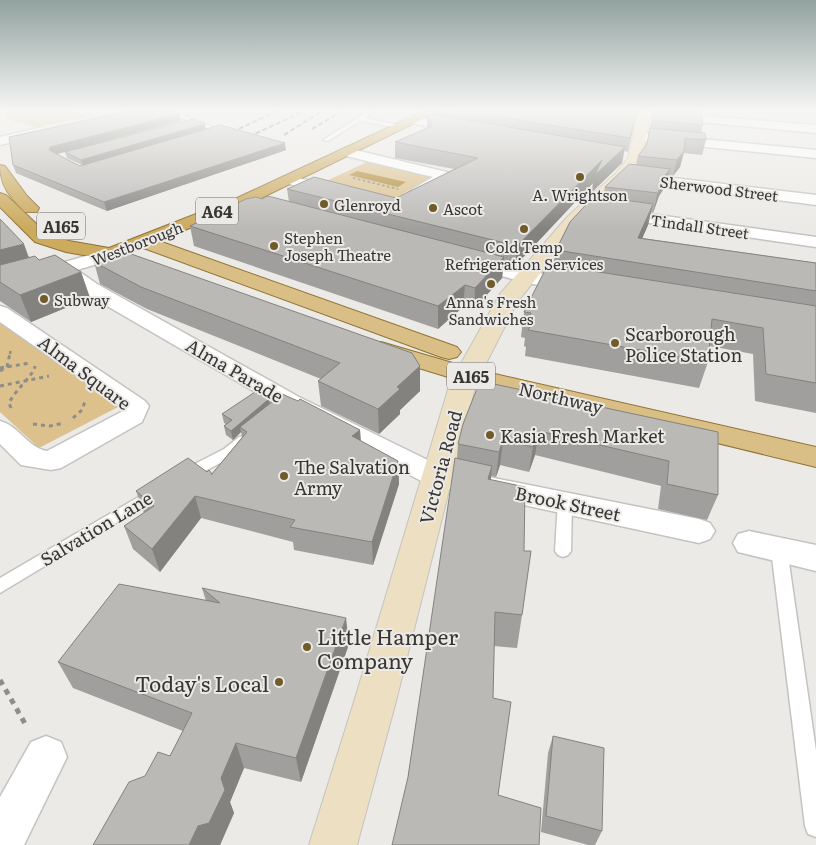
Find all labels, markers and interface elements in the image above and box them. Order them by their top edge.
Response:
street label: Sherwood Street [659,169,779,207]
marker: A. Wrightson [574,171,586,183]
place label: A. Wrightson [532,183,628,206]
place label: Glenroyd [334,193,401,216]
place label: Ascot [443,197,483,220]
road number: A64 [196,198,238,225]
marker: Glenroyd [318,198,330,210]
marker: Ascot [427,202,439,214]
street label: Tindall Street [649,208,751,244]
road number: A165 [37,212,85,240]
street label: Westborough [88,215,186,271]
marker: Cold Temp Refrigeration Services [518,223,530,235]
place label: Stephen Joseph Theatre [284,226,391,266]
place label: Cold Temp Refrigeration Services [445,235,603,275]
marker: Stephen Joseph Theatre [268,240,280,252]
marker: Anna's Fresh Sandwiches [485,278,497,290]
place label: Subway [54,288,110,311]
place label: Anna's Fresh Sandwiches [446,290,537,330]
marker: Subway [38,293,50,305]
place label: Scarborough Police Station [625,320,742,368]
street label: Alma Square [33,328,137,416]
street label: Alma Parade [181,331,289,409]
marker: Scarborough Police Station [609,337,621,349]
road number: A165 [447,362,495,390]
street label: Northway [516,374,607,420]
street label: Victoria Road [412,407,468,527]
place label: Kasia Fresh Market [500,422,665,449]
marker: Kasia Fresh Market [484,429,496,441]
place label: The Salvation Army [294,453,410,501]
marker: The Salvation Army [278,470,290,482]
street label: Brook Street [513,479,624,527]
street label: Salvation Lane [35,484,157,572]
place label: Little Hamper Company [317,620,458,675]
marker: Little Hamper Company [301,641,313,653]
place label: Today's Local [135,667,269,698]
marker: Today's Local [273,676,285,688]

